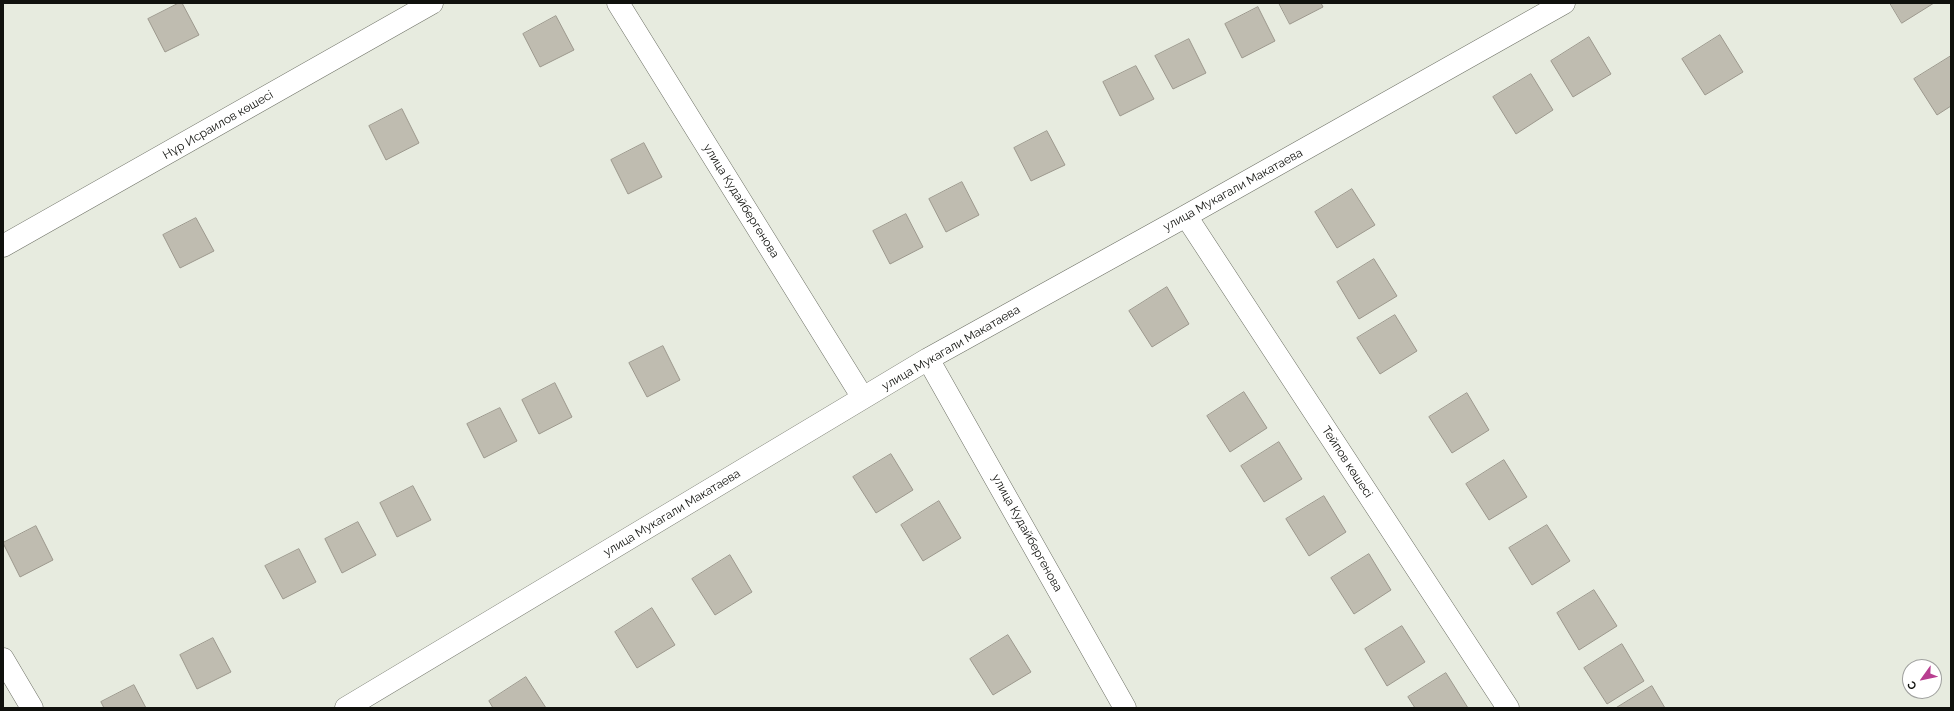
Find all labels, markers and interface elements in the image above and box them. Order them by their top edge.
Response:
street label: Нұр Исраилов көшесі [160,87,276,163]
street label: улица Кудайбергенова [700,141,782,261]
street label: улица Мукагали Макатаева [1161,146,1305,234]
street label: улица Мукагали Макатаева [879,302,1023,394]
street label: Тейпов көшесі [1319,424,1375,500]
street label: улица Мукагали Макатаева [601,466,743,560]
street label: улица Кудайбергенова [989,472,1065,594]
north arrow [1902,659,1942,699]
text: С [1905,679,1920,692]

